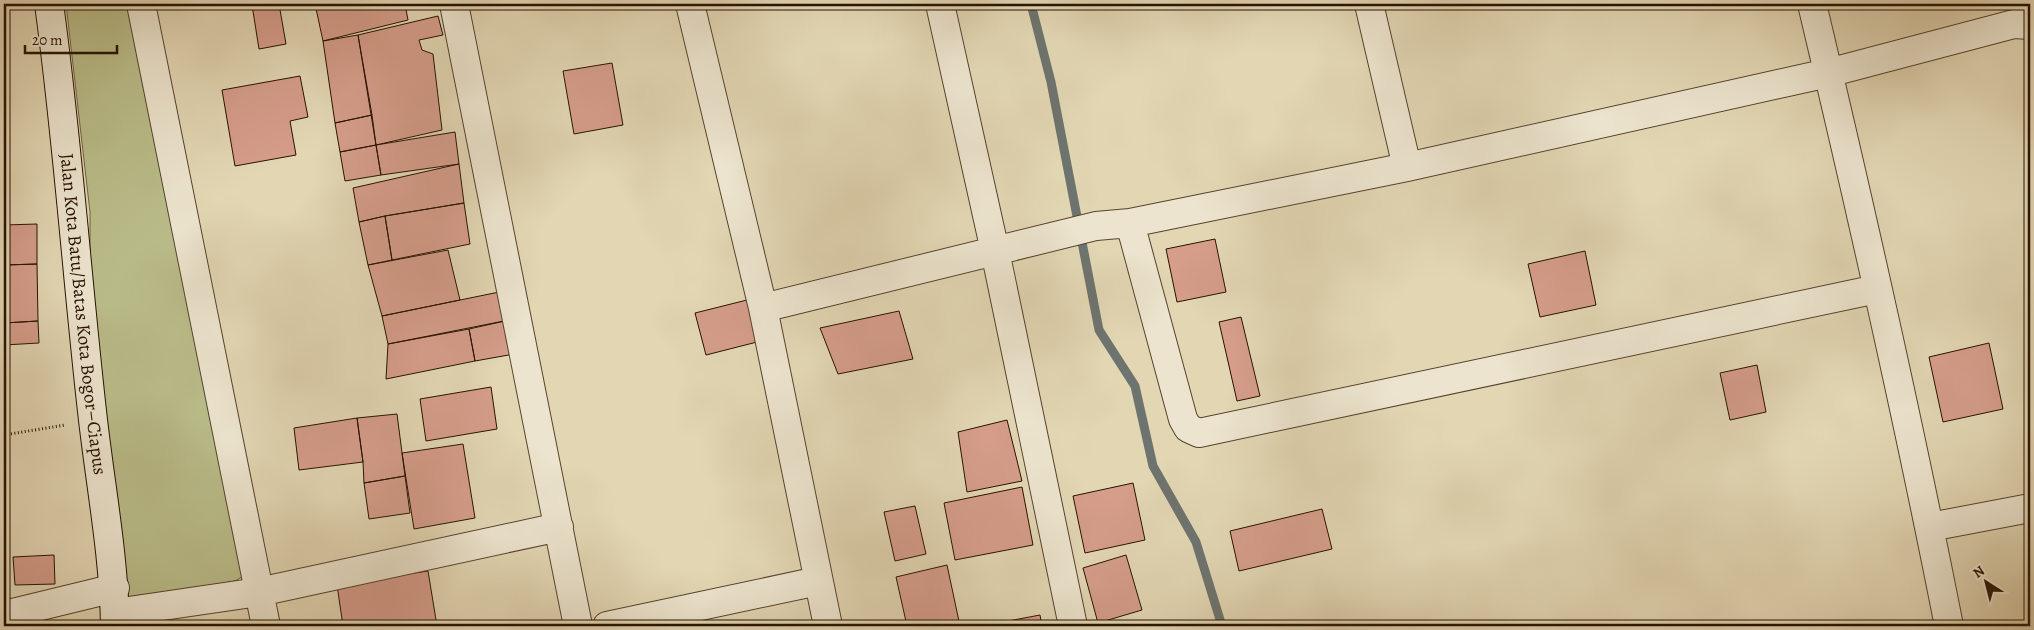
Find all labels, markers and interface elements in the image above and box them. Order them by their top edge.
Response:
scale bar [25,22,118,54]
text: 20 m [32,30,63,50]
street label: Jalan Kota Batu/Batas Kota Bogor–Ciapus [53,152,113,477]
north arrow [1962,558,2012,608]
text: N [1969,561,1988,583]

